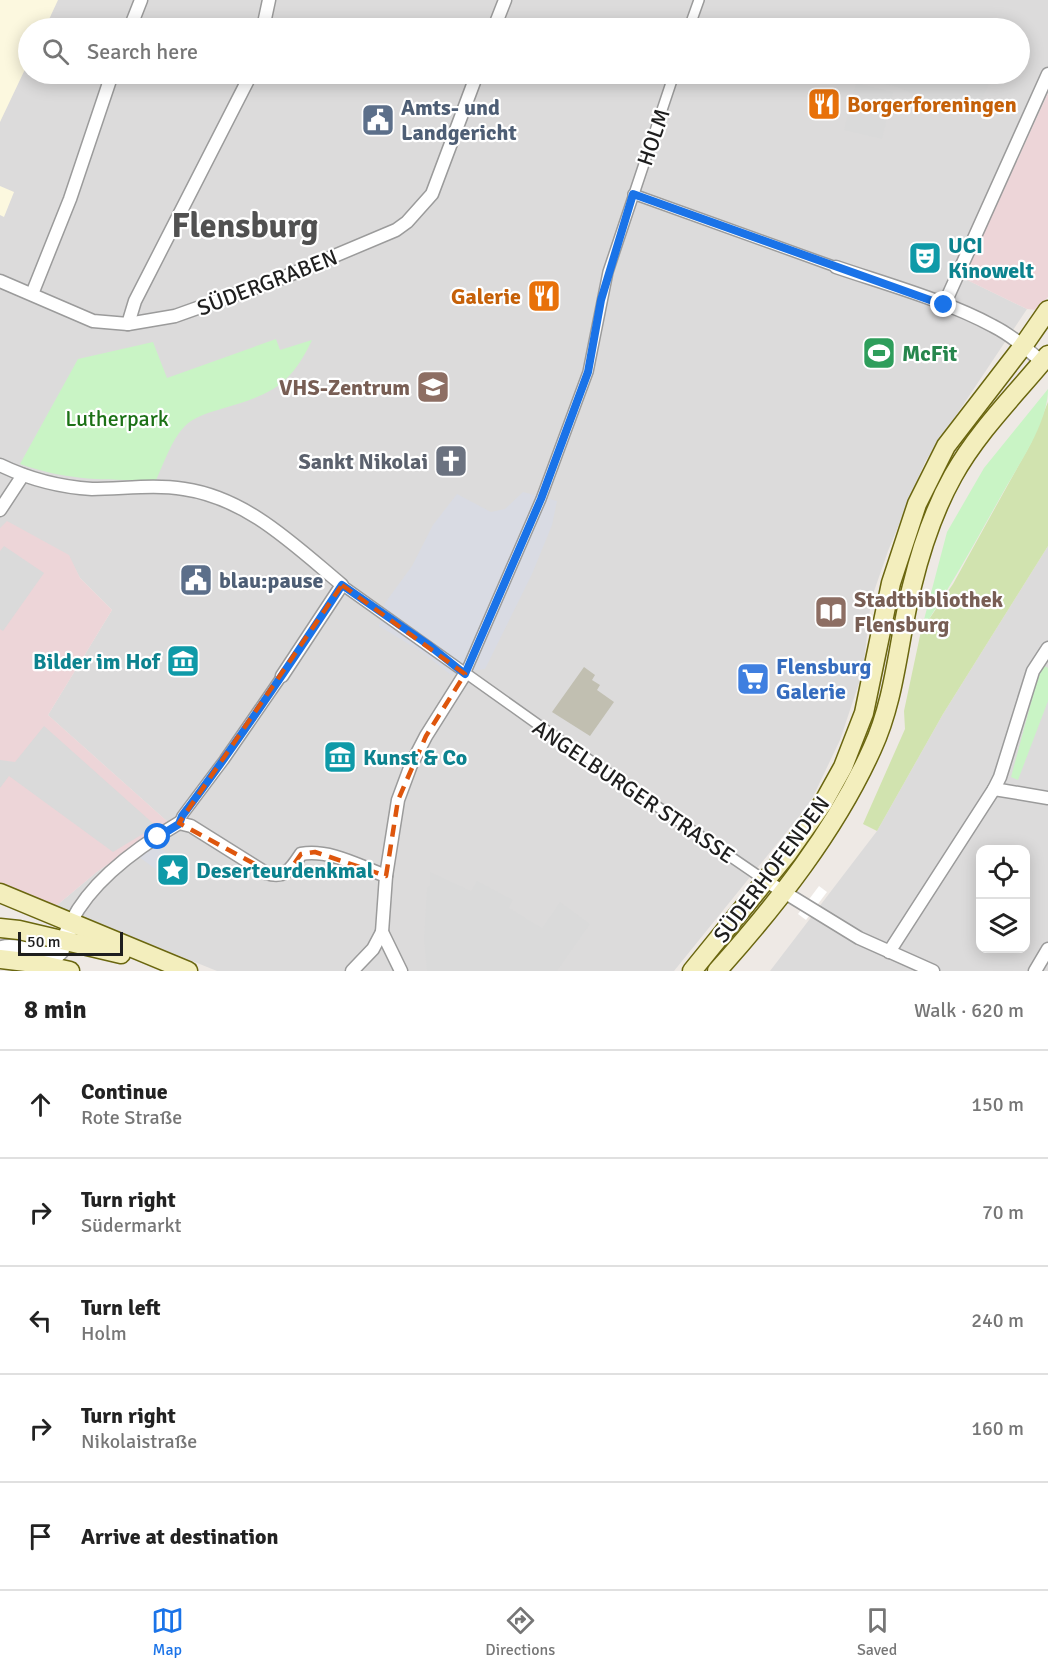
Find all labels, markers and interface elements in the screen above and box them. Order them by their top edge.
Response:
search box [18,18,1030,84]
icon: search [39,35,72,68]
text: Search here [87,38,198,65]
restaurant icon: Borgerforeningen [806,86,842,122]
place label: Borgerforeningen [847,91,1017,118]
place label: Amts- und Landgericht [401,94,517,146]
public building icon: Amts- und Landgericht [360,102,396,138]
street label: HOLM [631,105,676,169]
district label: Flensburg [171,205,319,247]
place label: UCI Kinowelt [948,232,1034,284]
theatre icon: UCI Kinowelt [907,240,943,276]
street label: SÜDERGRABEN [193,243,341,322]
restaurant icon: Galerie [526,278,562,314]
place label: Galerie [451,283,521,310]
route end [930,291,956,317]
sports icon: McFit [861,335,897,371]
place label: McFit [902,340,957,367]
school or university icon: VHS-Zentrum [415,369,451,405]
place label: VHS-Zentrum [279,374,410,401]
park label: Lutherpark [65,405,169,432]
church icon: Sankt Nikolai [433,443,469,479]
place label: Sankt Nikolai [298,448,428,475]
public building icon: blau:pause [178,562,214,598]
place label: blau:pause [219,567,324,594]
place label: Stadtbibliothek Flensburg [854,586,1004,638]
library icon: Stadtbibliothek Flensburg [813,594,849,630]
museum icon: Bilder im Hof [165,643,201,679]
place label: Bilder im Hof [33,648,161,675]
place label: Flensburg Galerie [776,653,871,705]
supermarket icon: Flensburg Galerie [735,661,771,697]
street label: ANGELBURGER STRASSE [528,714,740,869]
museum icon: Kunst & Co [322,739,358,775]
place label: Kunst & Co [363,744,467,771]
street label: SÜDERHOFENDEN [707,791,835,948]
route start [144,823,170,849]
map controls [976,845,1030,953]
button: locate [976,845,1030,899]
place icon: Deserteurdenkmal [155,852,191,888]
place label: Deserteurdenkmal [196,857,374,884]
button: layers [976,899,1030,953]
scale bar [18,929,123,956]
text: 50 m [27,932,61,952]
text: 8 min [24,994,87,1026]
text: Walk · 620 m [914,998,1024,1023]
text: Continue [81,1078,168,1105]
icon: ahead [24,1088,57,1121]
text: 150 m [971,1092,1024,1117]
text: Rote Straße [81,1105,182,1130]
text: Turn right [81,1186,176,1213]
icon: right [24,1196,57,1229]
text: 70 m [982,1200,1024,1225]
text: Südermarkt [81,1213,182,1238]
text: Turn left [81,1294,161,1321]
icon: left [24,1304,57,1337]
text: 240 m [971,1308,1024,1333]
text: Holm [81,1321,127,1346]
text: Turn right [81,1402,176,1429]
icon: right [24,1412,57,1445]
text: 160 m [971,1416,1024,1441]
text: Nikolaistraße [81,1429,197,1454]
icon: arrive [24,1520,57,1553]
text: Arrive at destination [81,1523,278,1550]
tab: Map [151,1604,184,1660]
tab: Directions [485,1604,555,1660]
tab: Saved [857,1604,897,1660]

